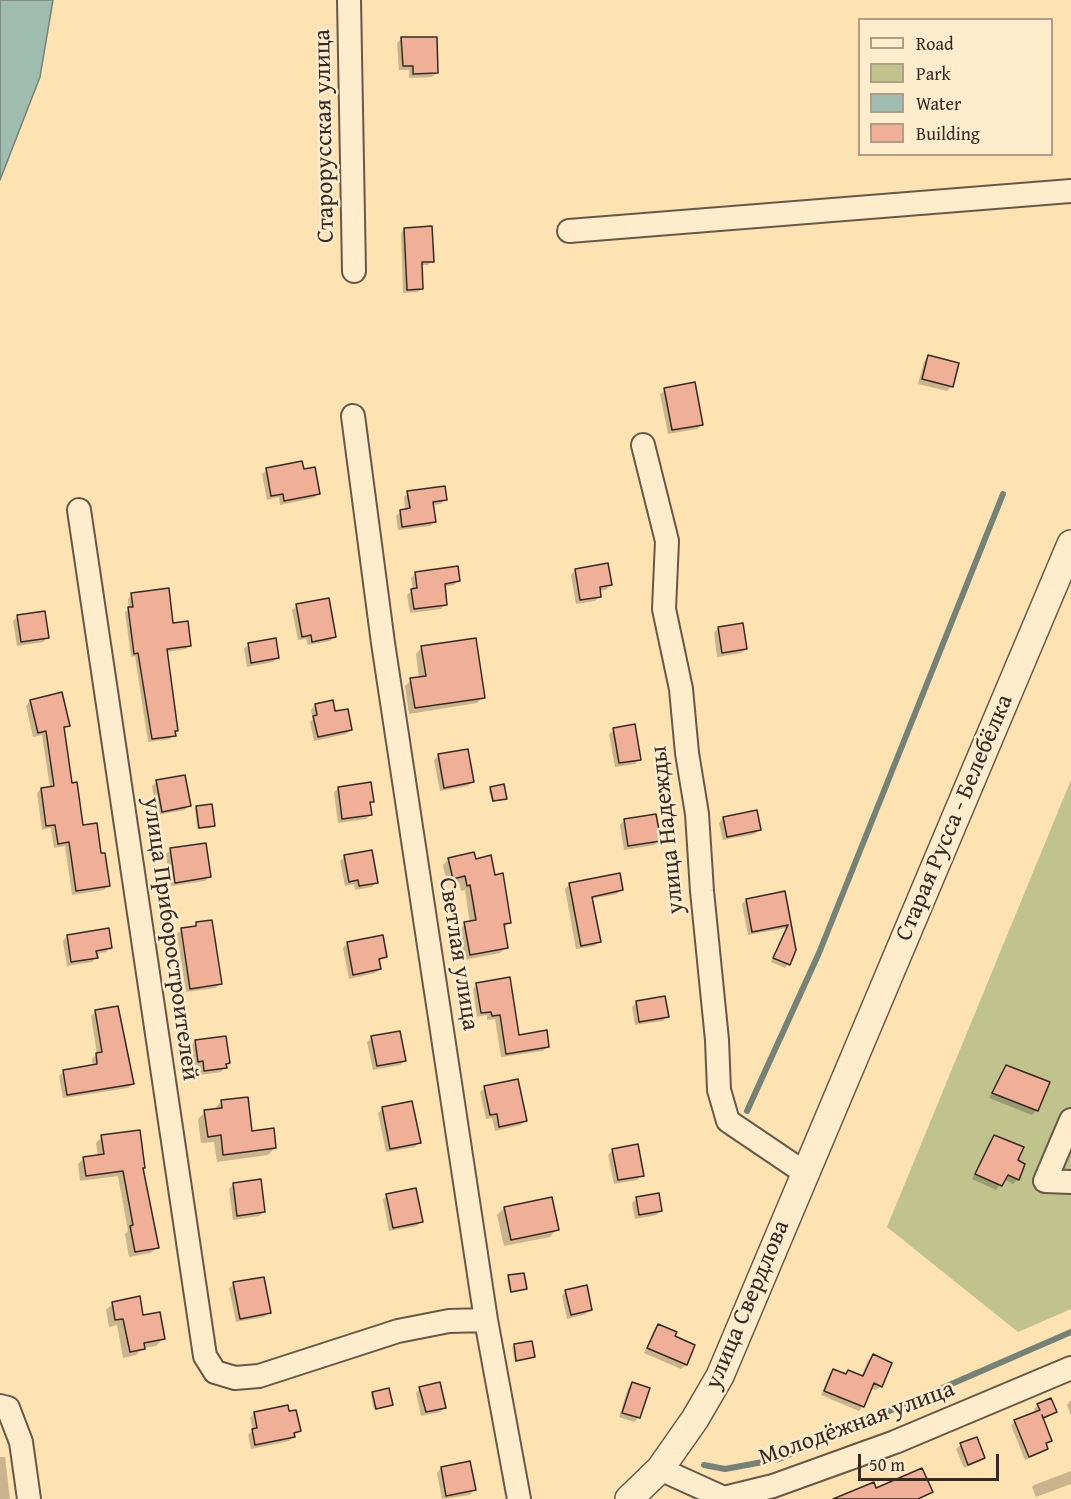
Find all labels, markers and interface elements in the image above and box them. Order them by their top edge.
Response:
legend [858,18,1053,156]
street label: Старорусская улица [309,29,341,243]
text: Road [916,30,954,57]
text: Park [916,60,951,87]
text: Water [916,90,961,117]
text: Building [916,120,980,147]
street label: Старая Русса - Белебёлка [890,691,1020,945]
street label: улица Надежды [645,744,691,916]
street label: улица Приборостроителей [136,795,204,1083]
street label: Светлая улица [432,875,484,1033]
street label: улица Свердлова [699,1216,797,1394]
street label: Молодёжная улица [755,1375,959,1473]
scale bar [861,1442,1002,1480]
text: 50 m [869,1451,905,1478]

